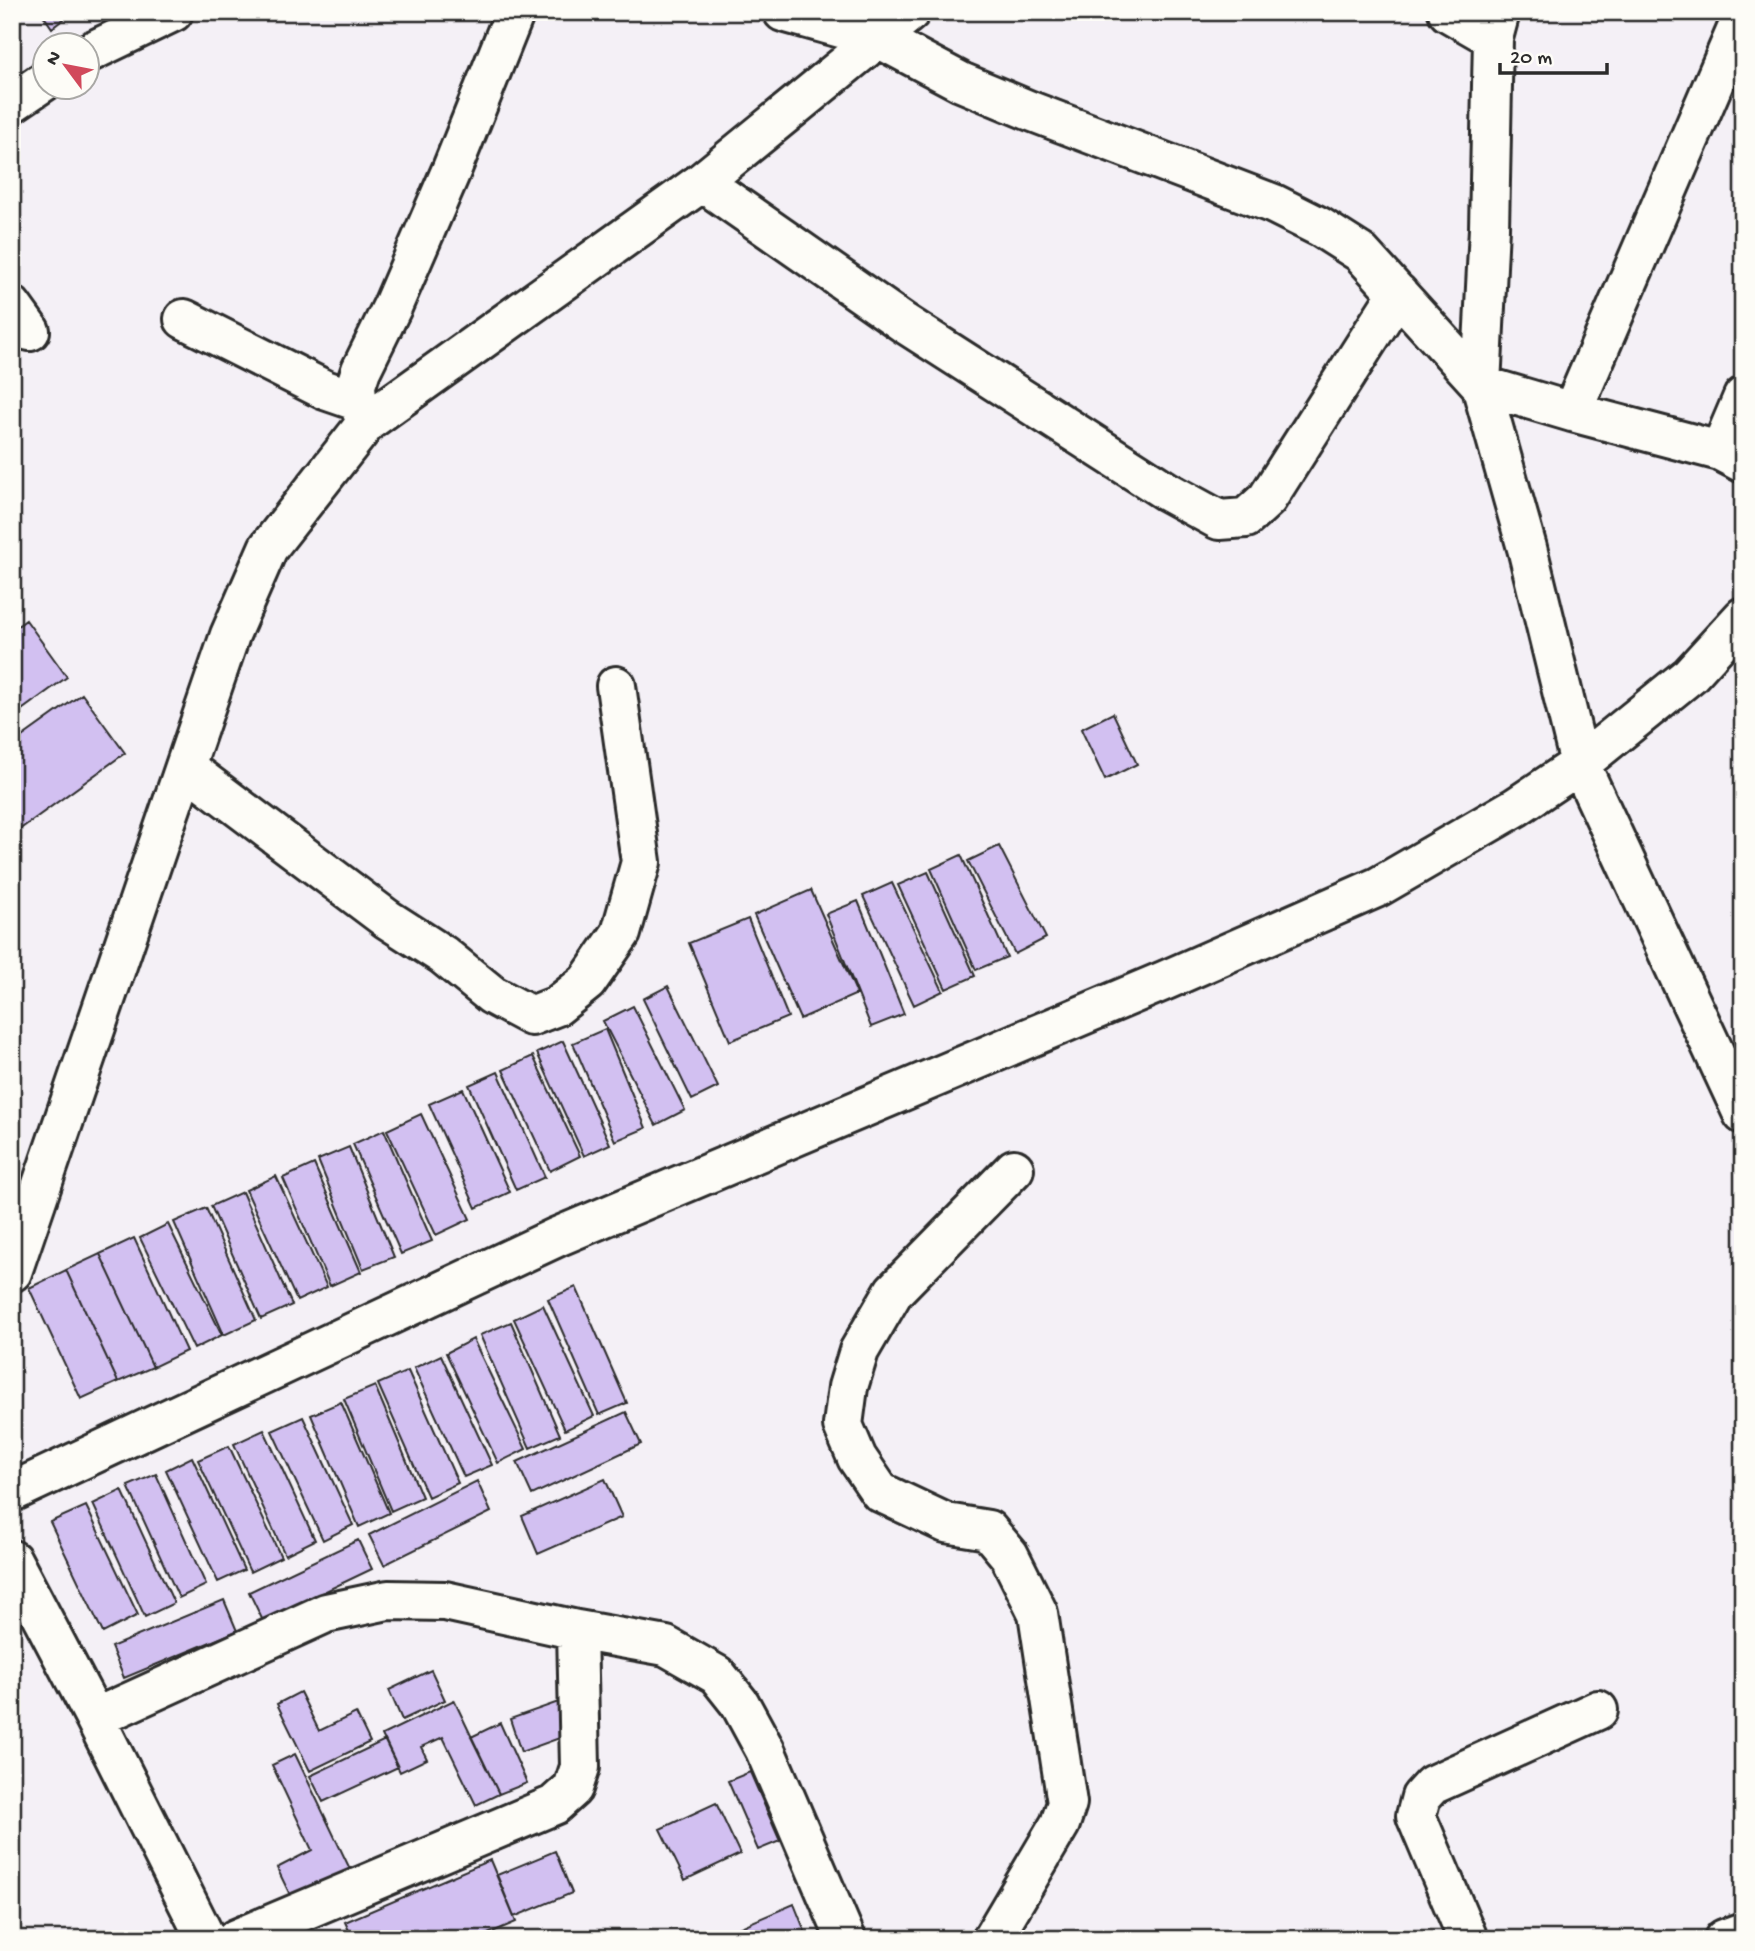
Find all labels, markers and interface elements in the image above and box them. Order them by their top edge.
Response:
north arrow [32,32,102,102]
scale bar [1500,32,1606,76]
text: N [42,47,68,70]
text: 20 m [1510,47,1552,72]

